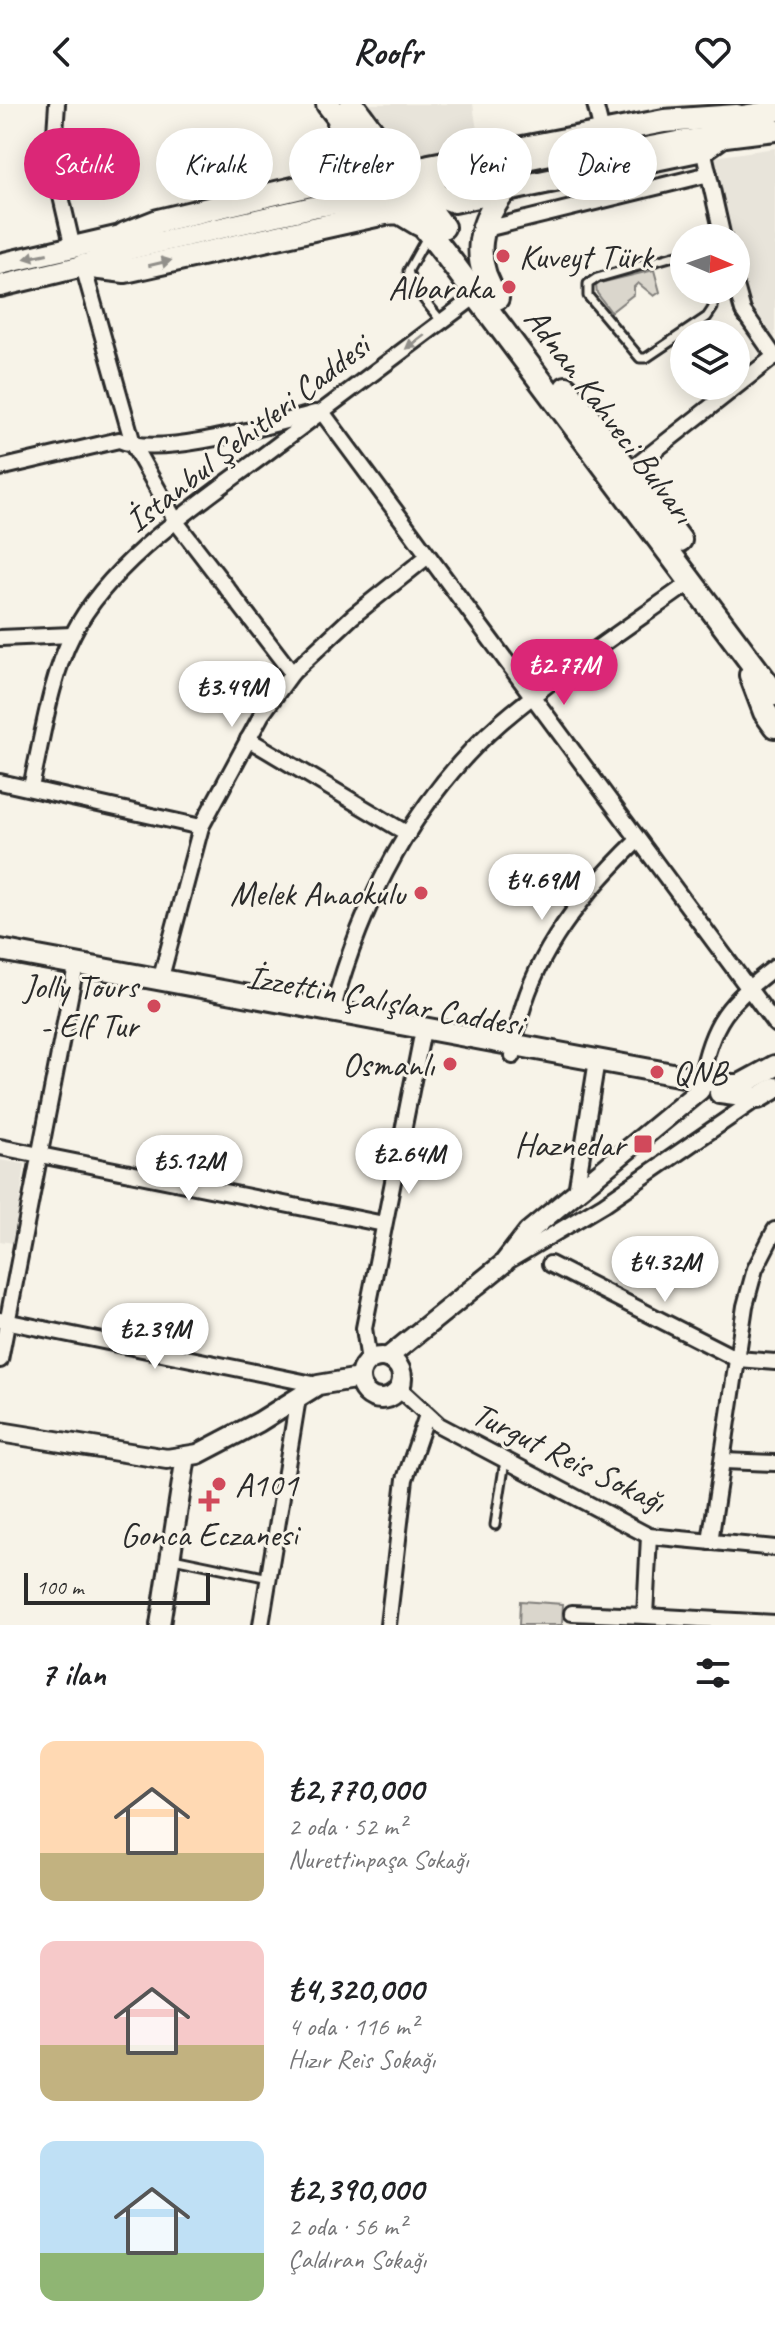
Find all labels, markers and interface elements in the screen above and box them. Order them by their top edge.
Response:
text: Roofr [353,29,422,75]
icon: back [40,30,84,74]
icon: heart [691,30,735,74]
chip: Satılık [24,128,140,200]
chip: Kiralık [156,128,273,200]
chip: Filtreler [289,128,421,200]
chip: Yeni [437,128,532,200]
chip: Daire [548,128,657,200]
north arrow [670,224,750,304]
map controls [670,224,750,400]
place label: Kuveyt Türk [519,235,655,278]
marker: Kuveyt Türk [494,247,512,265]
one-way arrow [23,250,48,263]
one-way arrow [147,256,172,269]
place label: Albaraka [388,266,496,309]
marker: Albaraka [500,278,518,296]
street label: Adnan Kahveci Bulvarı [515,299,706,533]
button: layers [670,320,750,400]
street label: İstanbul Şehitleri Caddesi [116,322,381,542]
one-way arrow [404,334,425,349]
pin: ₺2.77M [499,639,629,707]
text: ₺2.77M [529,648,599,681]
pin: ₺3.49M [167,661,297,729]
text: ₺3.49M [197,670,267,703]
pin: ₺4.69M [477,854,607,922]
text: ₺4.69M [506,863,578,896]
place label: Melek Anaokulu [230,872,407,915]
marker: Melek Anaokulu [412,884,430,902]
street label: İzzettin Çalışlar Caddesi [243,955,530,1046]
place label: Jolly Tours - Elf Tur [21,965,141,1047]
marker: Jolly Tours - Elf Tur [145,997,163,1015]
place label: Osmanlı [342,1043,436,1086]
place label: QNB [673,1051,729,1094]
marker: Osmanlı [441,1055,459,1073]
marker: QNB [648,1063,666,1081]
place label: Haznedar [514,1123,629,1166]
pin: ₺2.64M [344,1128,474,1196]
marker: Haznedar [632,1133,654,1155]
pin: ₺5.12M [124,1135,254,1203]
text: ₺2.64M [373,1137,445,1170]
text: ₺5.12M [154,1144,224,1177]
pin: ₺4.32M [600,1236,730,1304]
text: ₺4.32M [630,1245,700,1278]
pin: ₺2.39M [90,1303,220,1371]
text: ₺2.39M [120,1312,190,1345]
street label: Turgut Reis Sokağı [465,1392,674,1523]
place label: A101 [235,1463,300,1506]
marker: A101 [210,1475,228,1493]
marker: Gonca Eczanesi [200,1492,218,1510]
place label: Gonca Eczanesi [120,1513,301,1556]
scale bar [24,1569,210,1605]
text: 100 m [36,1573,83,1601]
icon: filters [691,1651,735,1695]
text: 7 ilan [40,1652,106,1695]
text: ₺2,770,000 [288,1767,424,1810]
icon: home [104,1773,200,1869]
text: 2 oda · 52 m² [288,1810,406,1843]
text: Nurettinpaşa Sokağı [288,1843,469,1876]
text: ₺4,320,000 [288,1967,424,2010]
icon: home [104,1973,200,2069]
text: 4 oda · 116 m² [288,2010,418,2043]
text: Hızır Reis Sokağı [288,2043,435,2076]
text: ₺2,390,000 [288,2167,423,2210]
icon: home [104,2173,200,2269]
text: 2 oda · 56 m² [288,2210,406,2243]
text: Çaldıran Sokağı [288,2243,426,2276]

